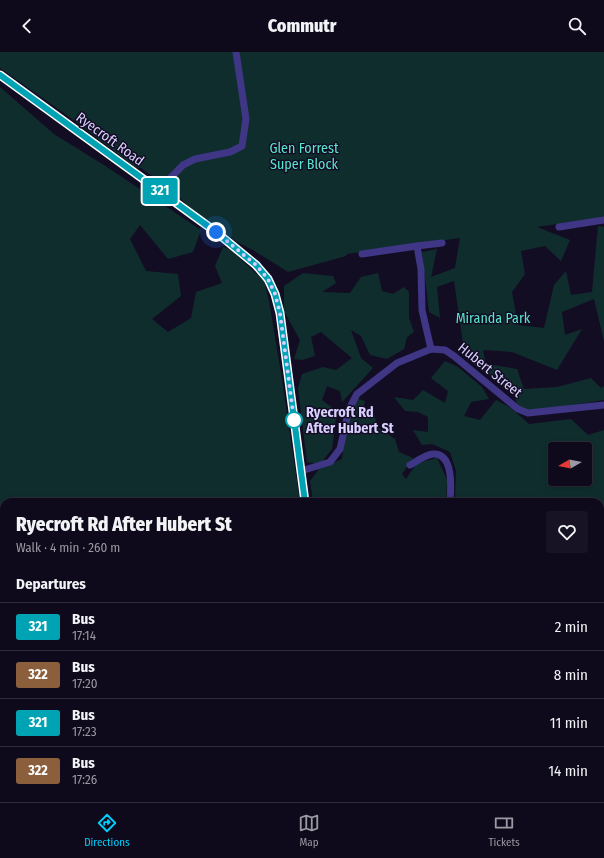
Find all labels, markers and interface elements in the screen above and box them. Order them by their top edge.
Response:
icon: back [16,15,38,37]
text: Commutr [268,15,336,37]
icon: search [566,15,588,37]
street label: Ryecroft Road [73,109,147,169]
park label: Glen Forrest Super Block [269,140,339,173]
line badge: 321 [137,178,183,204]
text: 321 [151,182,169,199]
your location [206,222,226,242]
park label: Miranda Park [456,310,531,327]
street label: Hubert Street [455,339,526,401]
place label: Ryecroft Rd After Hubert St [305,404,395,437]
marker: Ryecroft Rd After Hubert St [285,411,303,429]
north arrow [548,442,592,486]
map controls [548,442,592,486]
button: heart [546,511,588,553]
text: Ryecroft Rd After Hubert St [16,513,232,536]
text: Walk · 4 min · 260 m [16,540,120,555]
text: Departures [16,575,86,593]
text: Bus [72,610,95,628]
text: 321 [29,618,47,635]
text: 2 min [555,618,588,636]
text: 17:14 [72,628,96,643]
text: Bus [72,658,95,676]
text: 322 [28,666,48,683]
text: 8 min [554,666,588,684]
text: 17:20 [72,676,98,691]
text: Bus [72,706,95,724]
text: 321 [29,714,47,731]
text: 11 min [550,714,588,732]
text: 17:23 [72,724,97,739]
text: Bus [72,754,95,772]
text: 322 [28,762,48,779]
text: 14 min [548,762,588,780]
text: 17:26 [72,772,97,787]
tab: Directions [84,812,130,849]
tab: Map [298,812,320,849]
tab: Tickets [488,812,520,849]

